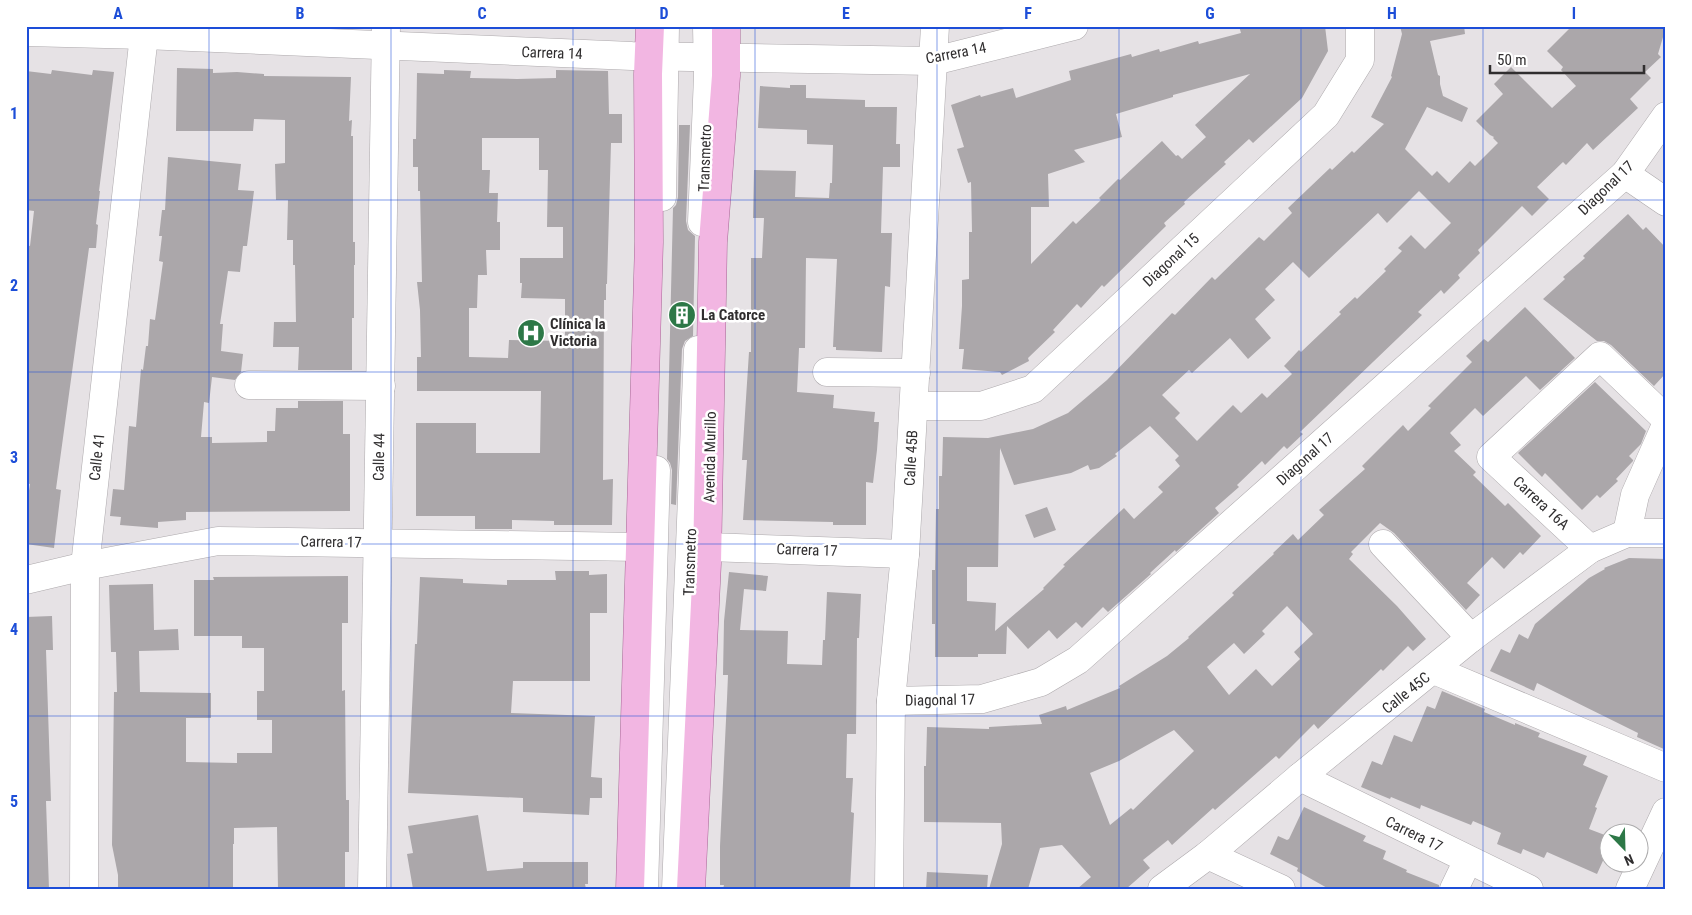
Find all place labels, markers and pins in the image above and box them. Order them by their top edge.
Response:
building icon: La Catorce [667,300,697,330]
place label: La Catorce [701,306,765,324]
place label: Clínica la Victoria [550,315,606,350]
hospital icon: Clínica la Victoria [516,318,546,348]

